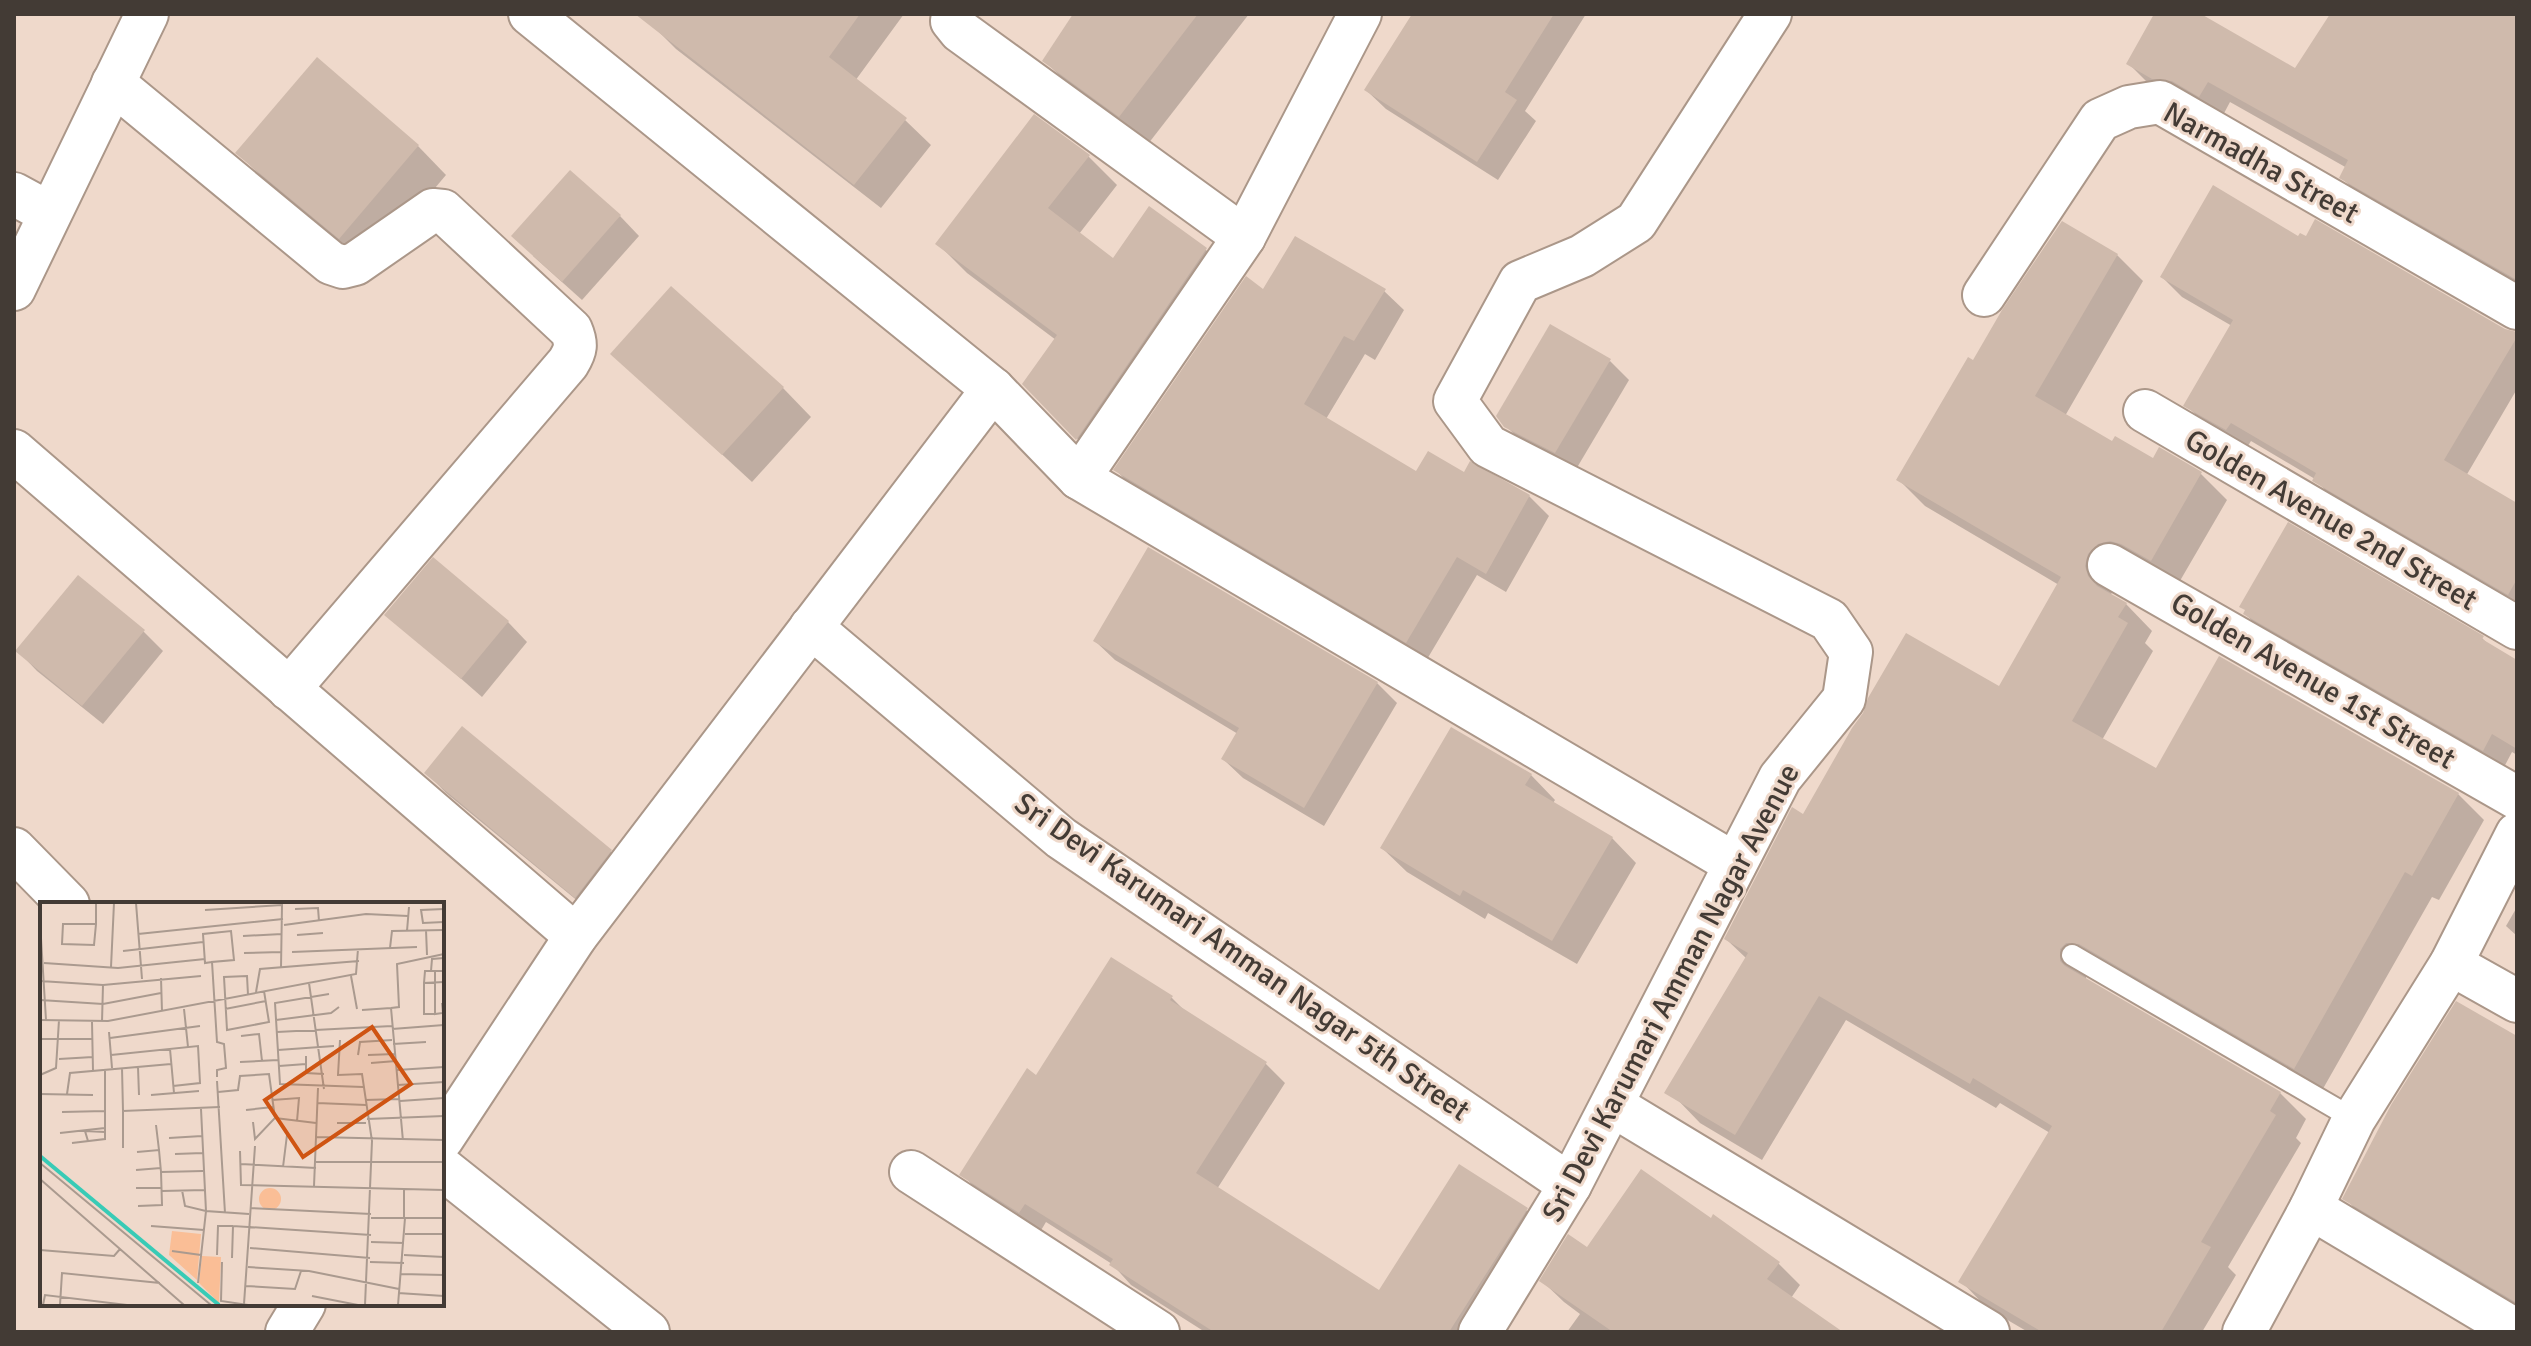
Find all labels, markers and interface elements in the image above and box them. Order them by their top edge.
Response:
street label: Narmadha Street [2157,94,2365,232]
street label: Golden Avenue 2nd Street [2178,421,2484,619]
street label: Golden Avenue 1st Street [2164,584,2462,778]
street label: Sri Devi Karumari Amman Nagar Avenue [1534,758,1808,1228]
street label: Sri Devi Karumari Amman Nagar 5th Street [1007,785,1477,1129]
inset map [40,902,444,1306]

